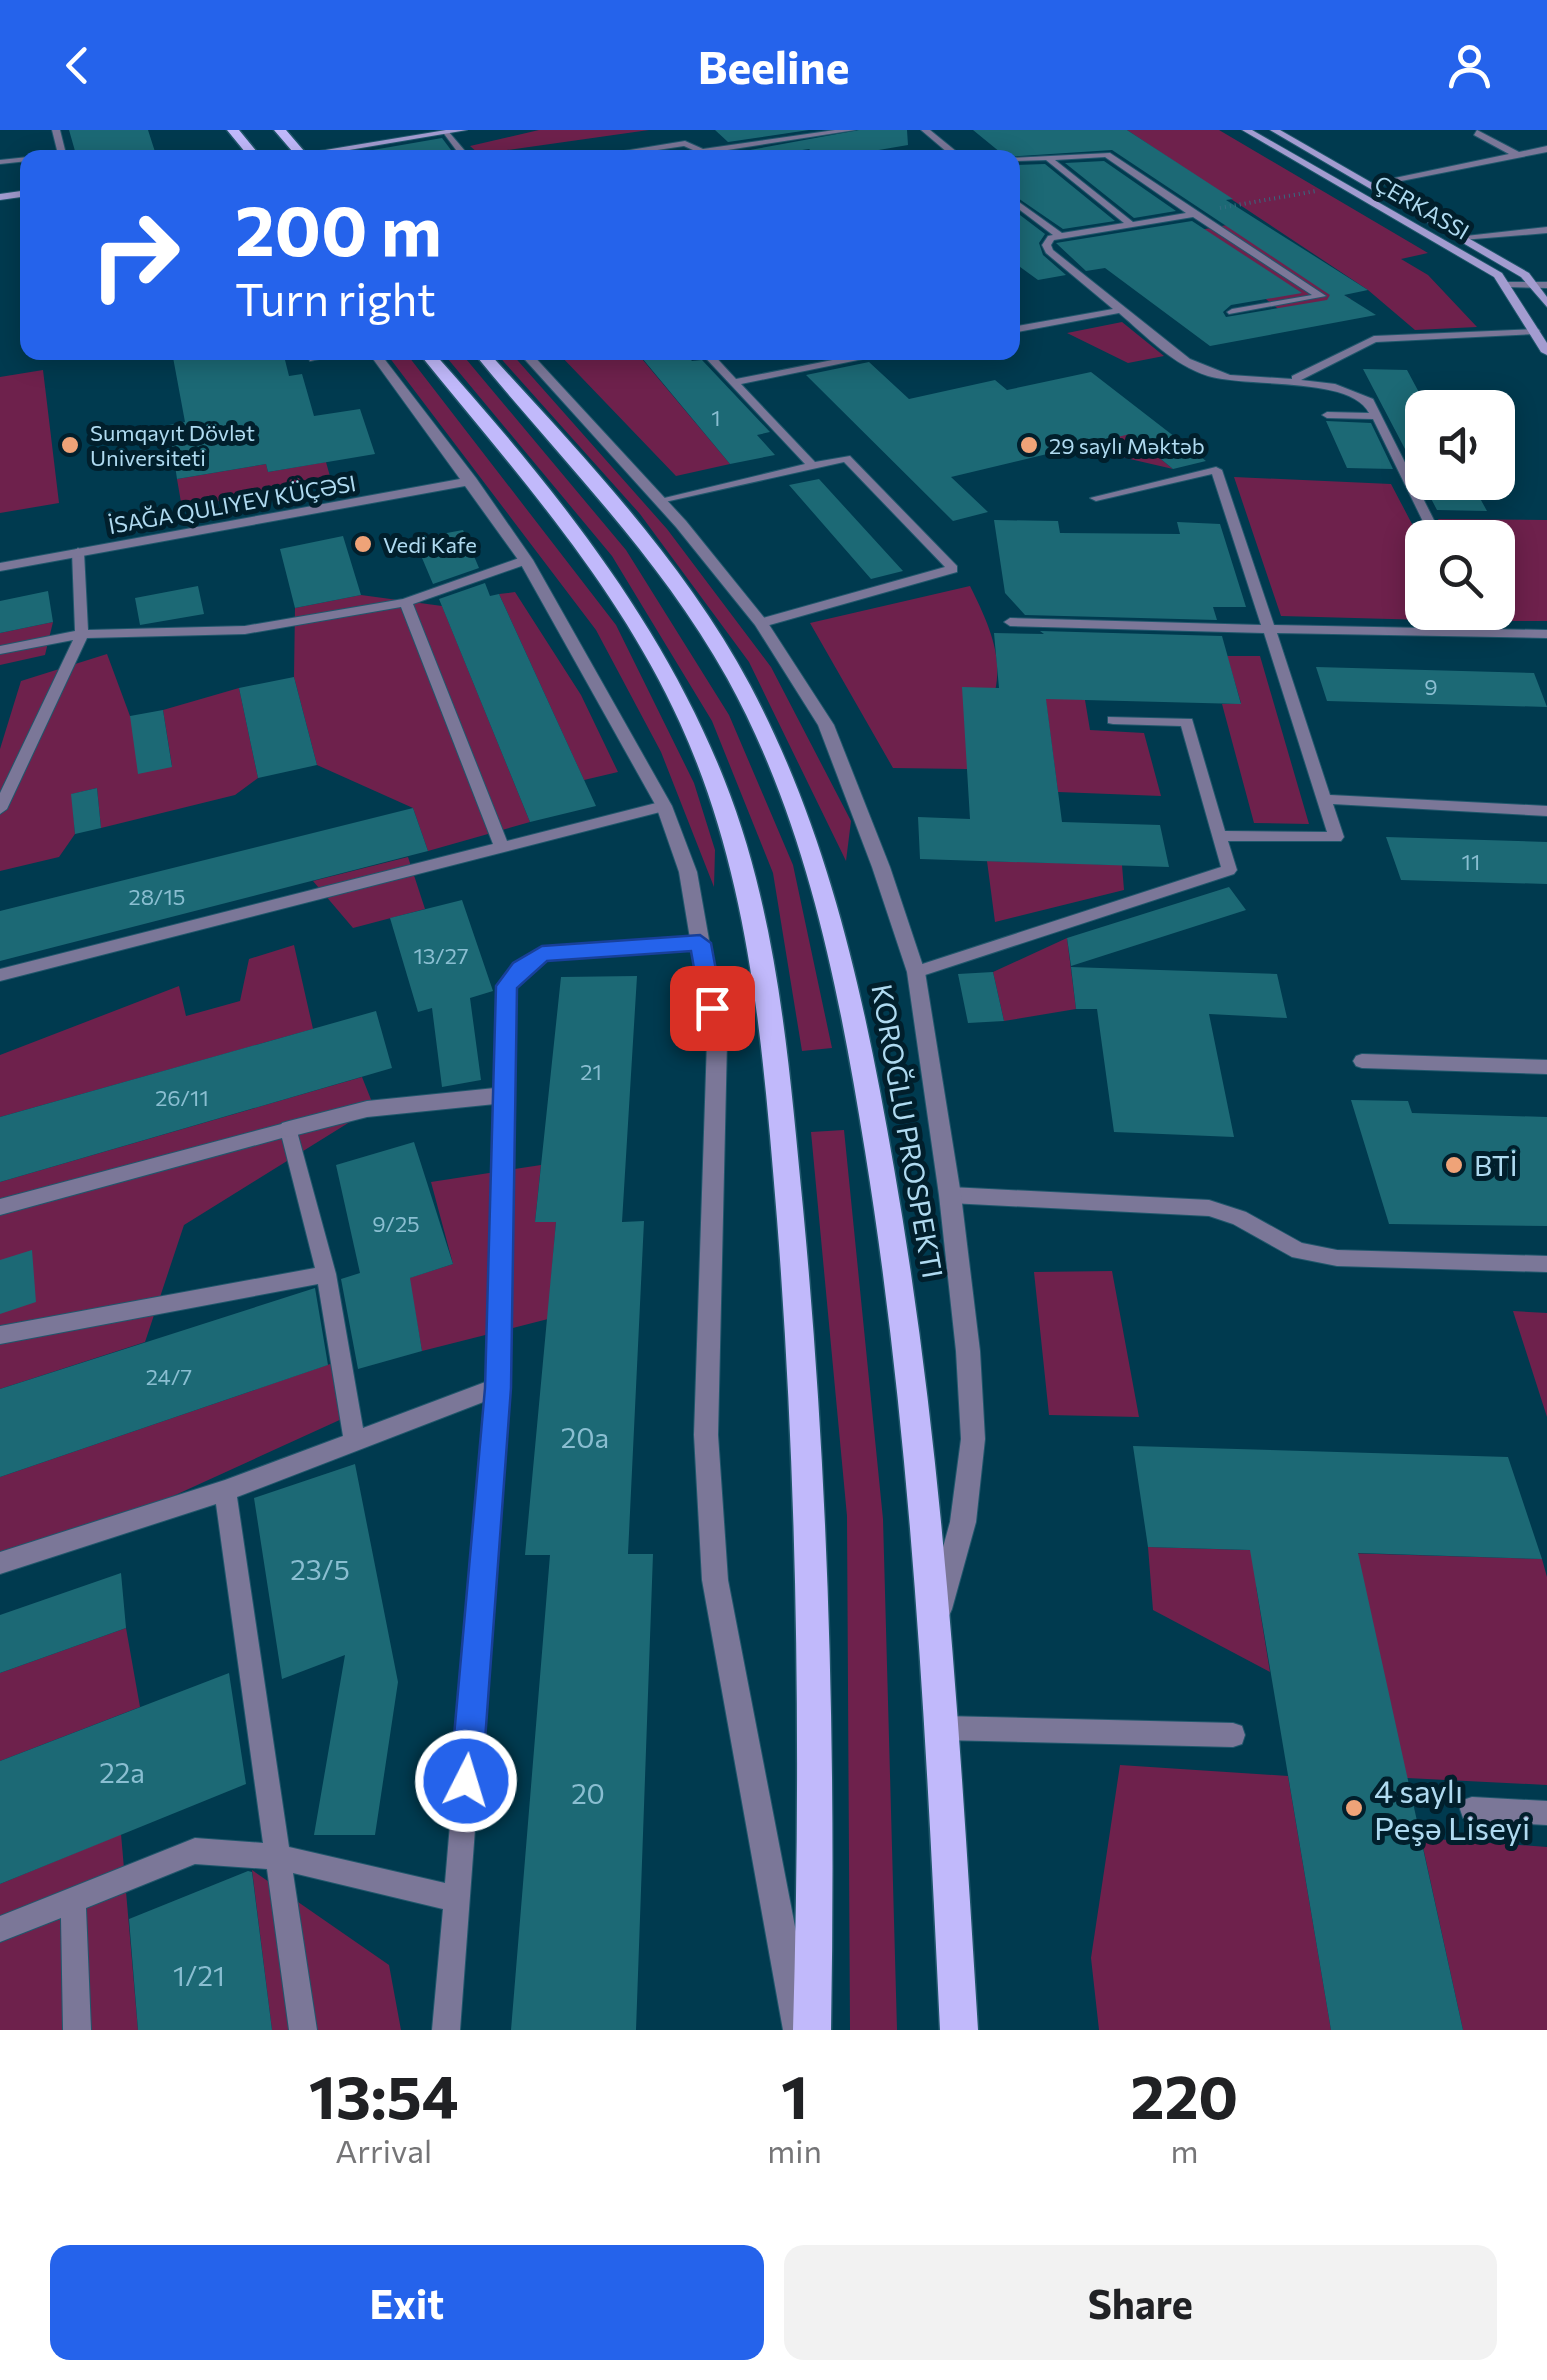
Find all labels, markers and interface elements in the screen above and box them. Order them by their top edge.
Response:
icon: back [50,38,105,93]
text: Beeline [698,38,849,93]
icon: person [1442,38,1497,93]
street label: ÇERKASSI [1370,169,1474,245]
text: 200 m [235,185,442,270]
icon: right [70,190,200,320]
text: Turn right [235,270,436,325]
map controls [1405,390,1515,630]
button: sound [1405,390,1515,500]
house number: 1 [711,404,721,431]
place label: Sumqayıt Dövlət Universiteti [90,419,255,471]
place label: 29 saylı Məktəb [1049,432,1205,459]
marker: Sumqayıt Dövlət Universiteti [59,434,81,456]
marker: 29 saylı Məktəb [1018,434,1040,456]
street label: İSAĞA QULIYEV KÜÇƏSI [106,469,358,539]
button: search [1405,520,1515,630]
place label: Vedi Kafe [383,531,477,558]
marker: Vedi Kafe [352,533,374,555]
house number: 9 [1424,673,1438,700]
house number: 11 [1462,848,1480,875]
house number: 28/15 [129,883,185,910]
house number: 13/27 [413,942,469,969]
pin [670,966,755,1051]
icon: arrive [685,981,740,1036]
street label: KOROĞLU PROSPEKTI [865,981,951,1281]
house number: 21 [580,1058,602,1085]
house number: 26/11 [155,1084,209,1111]
place label: BTİ [1474,1148,1518,1182]
marker: BTİ [1443,1154,1465,1176]
house number: 9/25 [372,1210,420,1237]
house number: 24/7 [146,1363,192,1390]
house number: 20a [561,1420,609,1454]
house number: 23/5 [290,1552,350,1586]
position arrow [414,1729,518,1833]
house number: 22a [99,1755,145,1789]
place label: 4 saylı Peşə Liseyi [1374,1770,1530,1847]
house number: 20 [571,1776,605,1810]
marker: 4 saylı Peşə Liseyi [1343,1797,1365,1819]
house number: 1/21 [173,1958,225,1992]
text: 13:54 [309,2058,459,2131]
text: 1 [781,2058,808,2131]
text: 220 [1130,2058,1238,2131]
text: Arrival [335,2130,432,2170]
text: min [767,2130,822,2170]
text: m [1170,2130,1198,2170]
button: Exit [50,2245,764,2360]
button: Share [784,2245,1497,2360]

